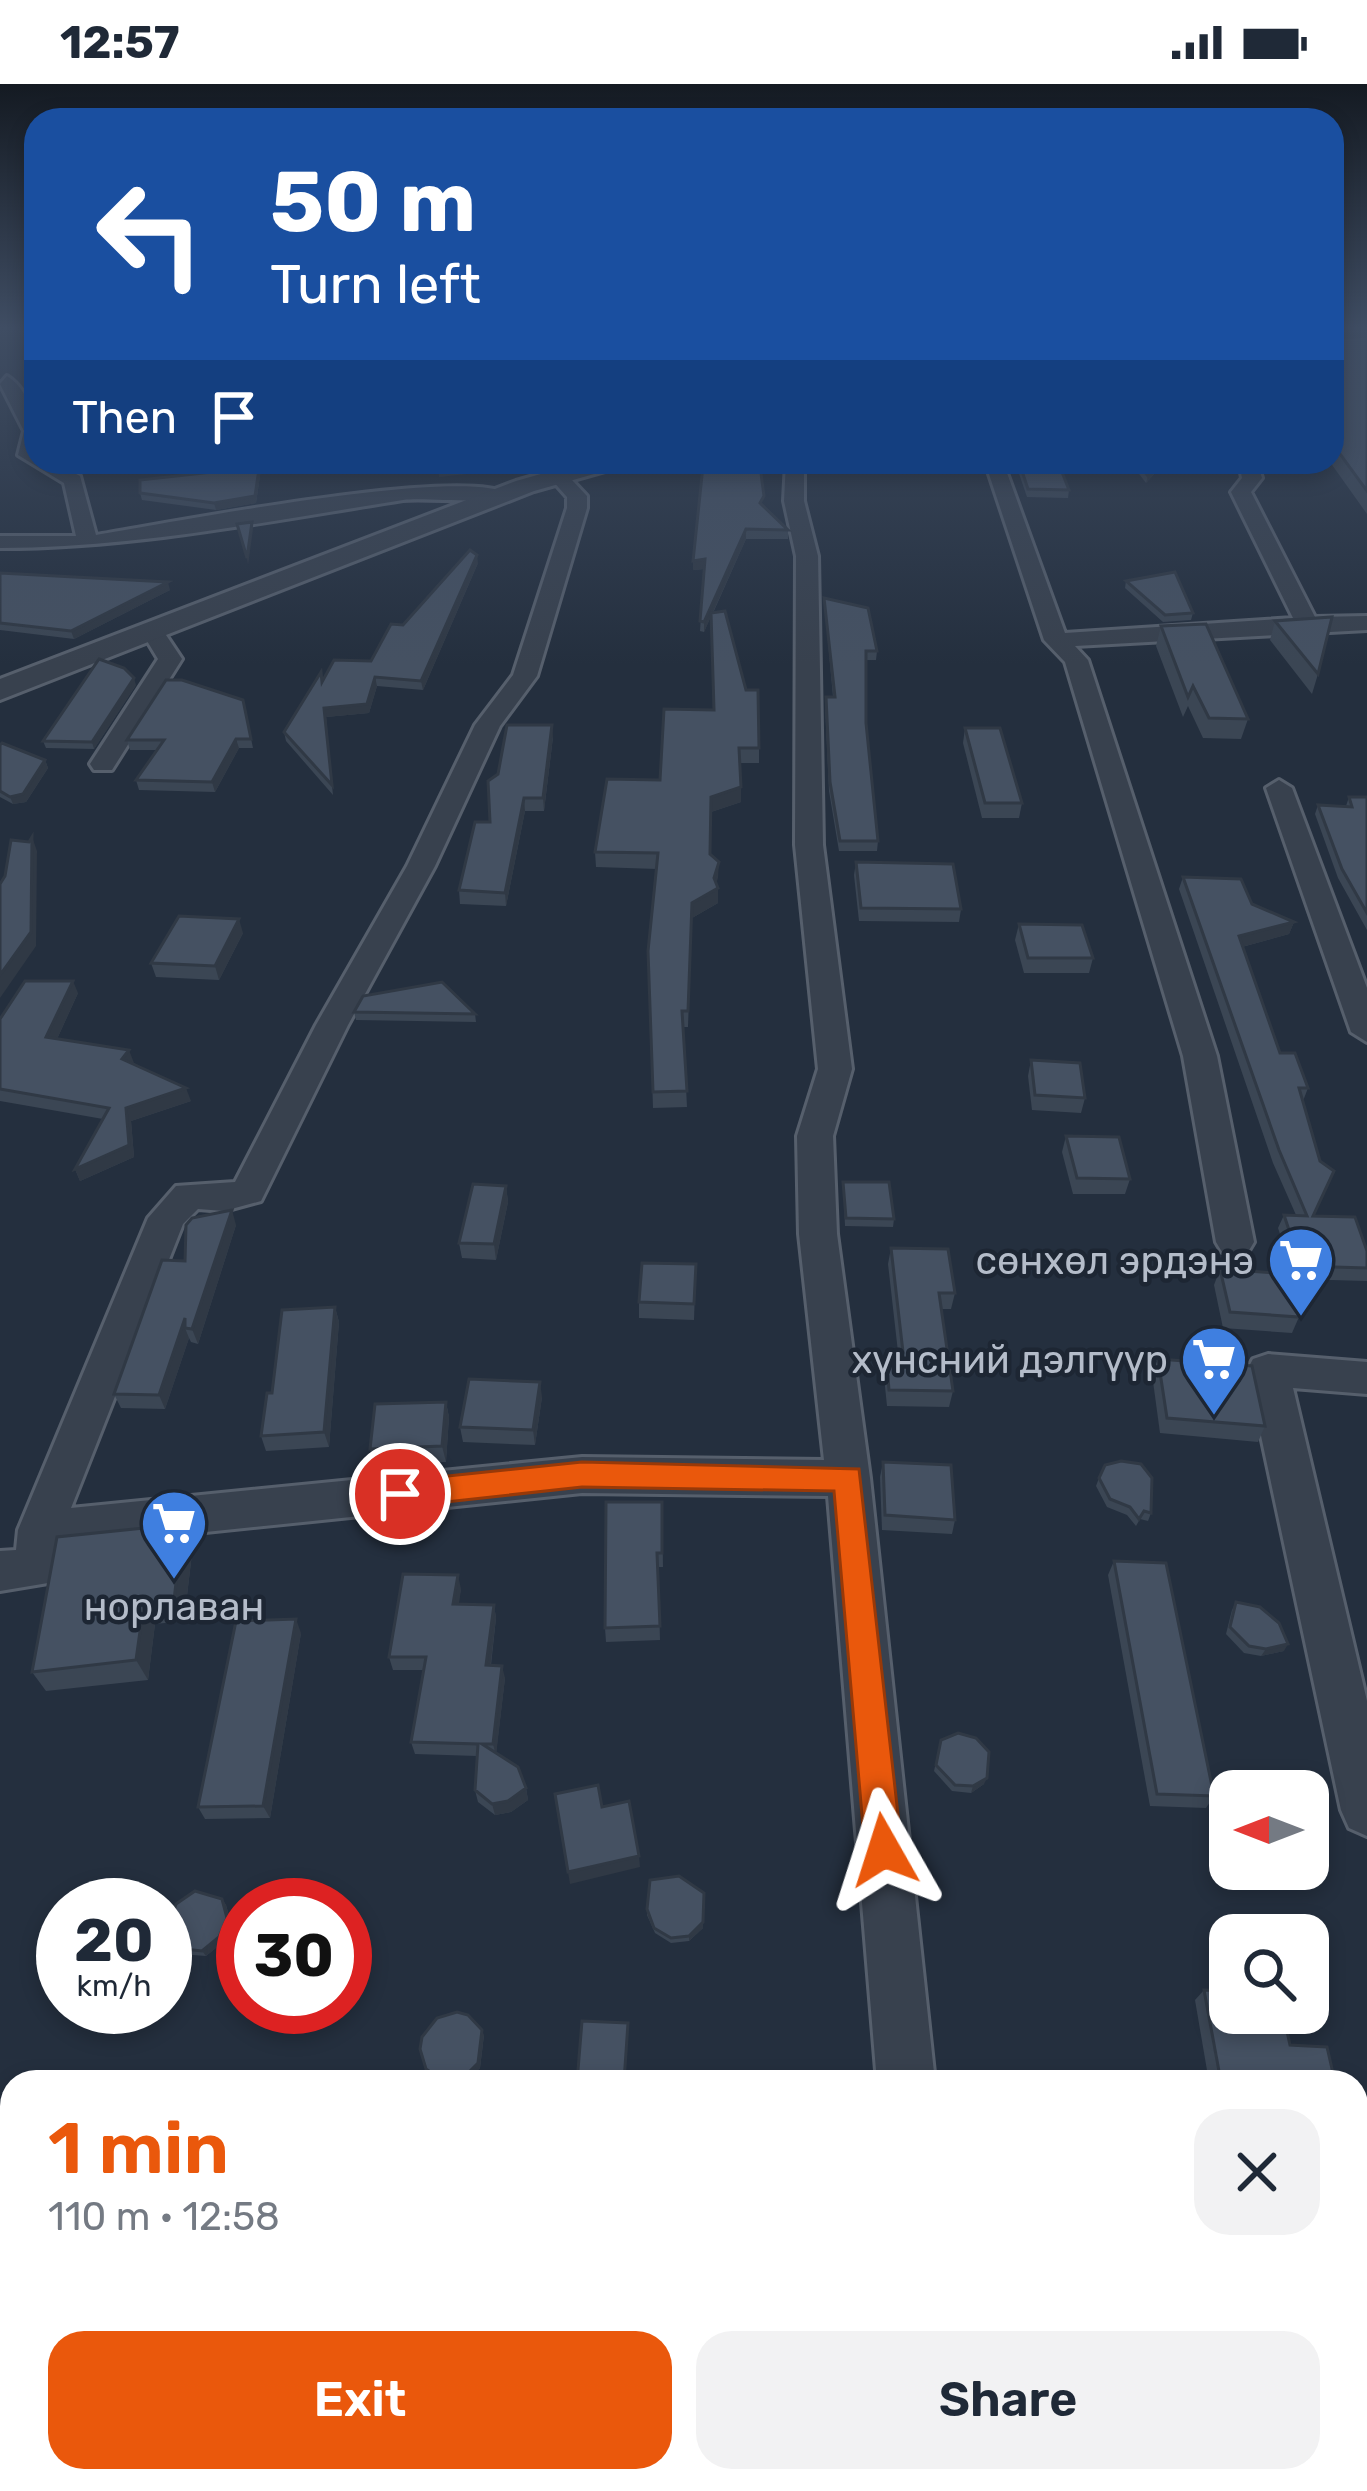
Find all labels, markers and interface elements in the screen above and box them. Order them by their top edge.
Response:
text: 12:57 [60,16,180,69]
text: 50 m [270,152,476,252]
icon: left [72,156,228,312]
text: Turn left [270,253,481,317]
icon: arrive [201,384,267,450]
text: Then [72,391,177,444]
supermarket icon: сөнхөл эрдэнэ [1266,1225,1336,1319]
place label: сөнхөл эрдэнэ [976,1238,1254,1284]
supermarket icon: хүнсний дэлгүүр [1179,1324,1249,1418]
place label: хүнсний дэлгүүр [851,1337,1168,1383]
pin [349,1443,451,1545]
icon: arrive [367,1461,433,1527]
supermarket icon: норлаван [139,1488,209,1582]
place label: норлаван [84,1584,264,1630]
north arrow [1209,1770,1329,1890]
map controls [1209,1770,1329,2034]
position arrow [821,1787,947,1913]
speed limit sign: 30 [216,1878,372,2034]
text: 20 [74,1905,154,1976]
button: search [1209,1914,1329,2034]
text: km/h [77,1968,151,2004]
text: 1 min [48,2106,229,2191]
button: close [1194,2109,1320,2235]
text: 110 m · 12:58 [48,2194,280,2240]
button: Exit [48,2331,672,2469]
button: Share [696,2331,1320,2469]

